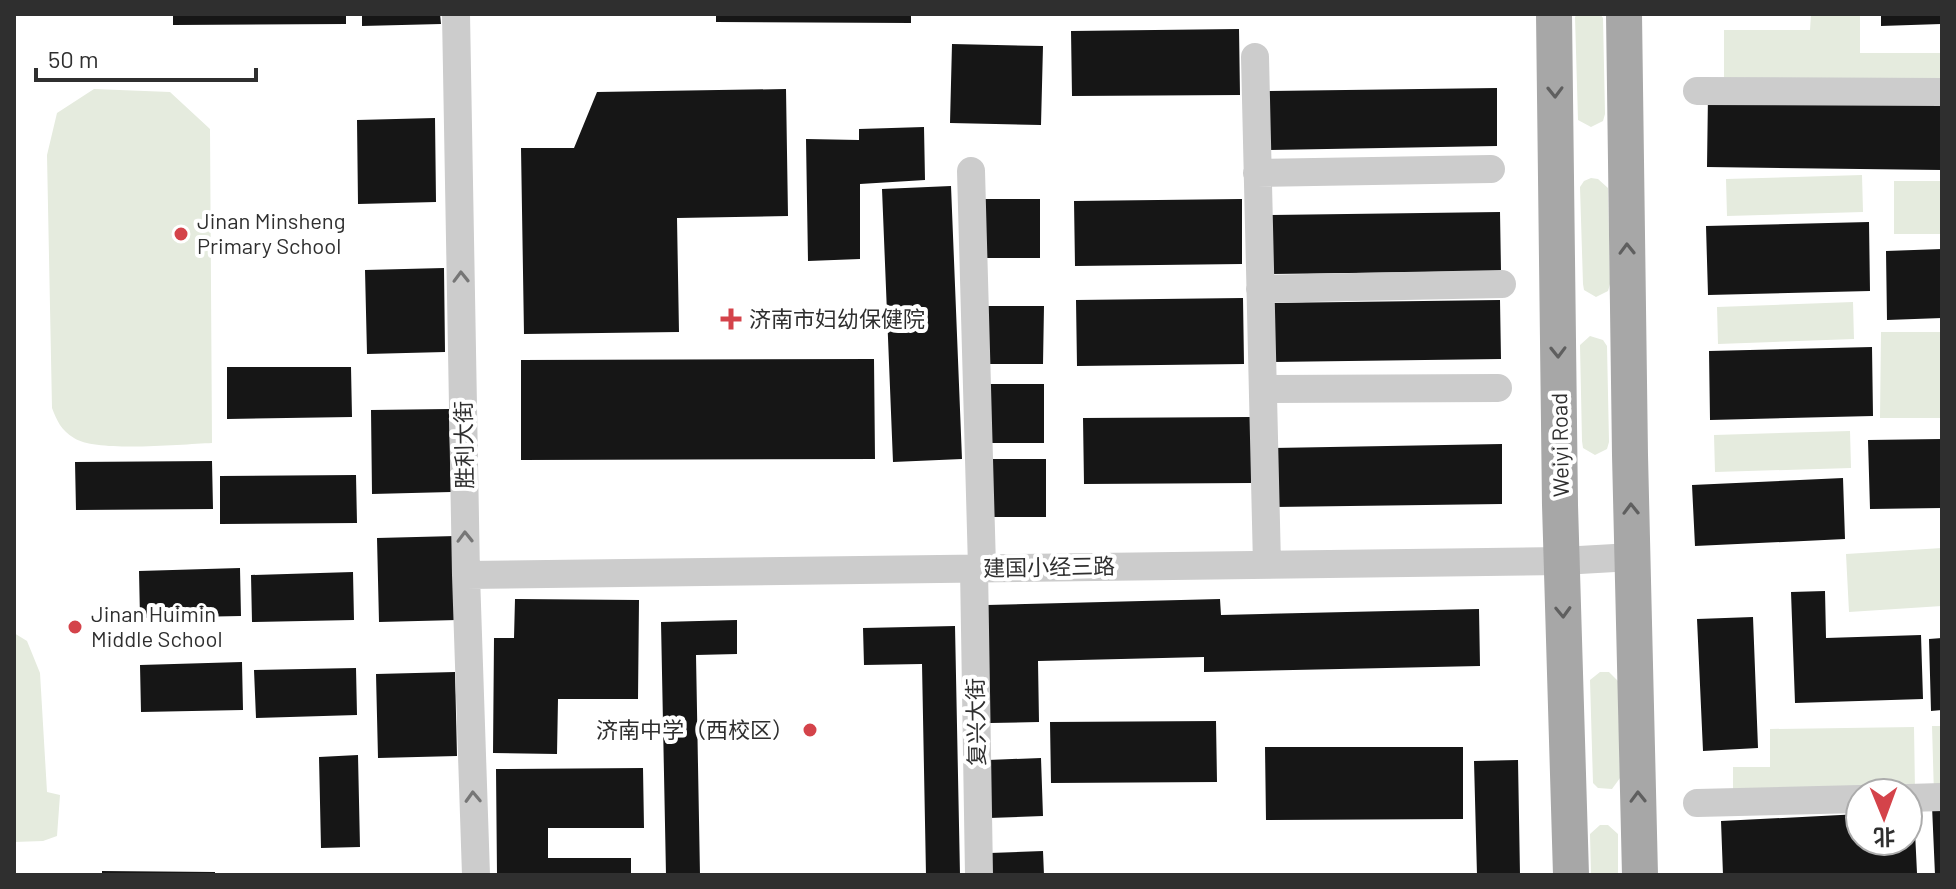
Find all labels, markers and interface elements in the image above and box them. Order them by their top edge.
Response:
scale bar [36,32,256,82]
text: 50 m [48,44,99,73]
one-way arrow [1546,86,1564,99]
place label: Jinan Minsheng Primary School [197,207,346,258]
marker: Jinan Minsheng Primary School [172,225,190,243]
one-way arrow [1618,242,1636,255]
one-way arrow [452,270,470,283]
place label: 济南市妇幼保健院 [749,305,925,331]
marker: 济南市妇幼保健院 [720,308,742,330]
one-way arrow [1550,346,1567,359]
street label: Weiyi Road [1545,393,1573,497]
street label: 胜利大街 [449,401,477,489]
one-way arrow [1623,502,1640,515]
one-way arrow [457,530,474,543]
street label: 建国小经三路 [983,552,1115,580]
place label: Jinan Huimin Middle School [91,600,223,651]
one-way arrow [1555,606,1572,619]
marker: Jinan Huimin Middle School [66,618,84,636]
street label: 复兴大街 [961,678,989,766]
place label: 济南中学（西校区） [596,716,794,742]
marker: 济南中学（西校区） [801,721,819,739]
north arrow [1844,777,1924,857]
one-way arrow [465,790,482,803]
one-way arrow [1630,790,1647,803]
text: 北 [1873,825,1896,851]

